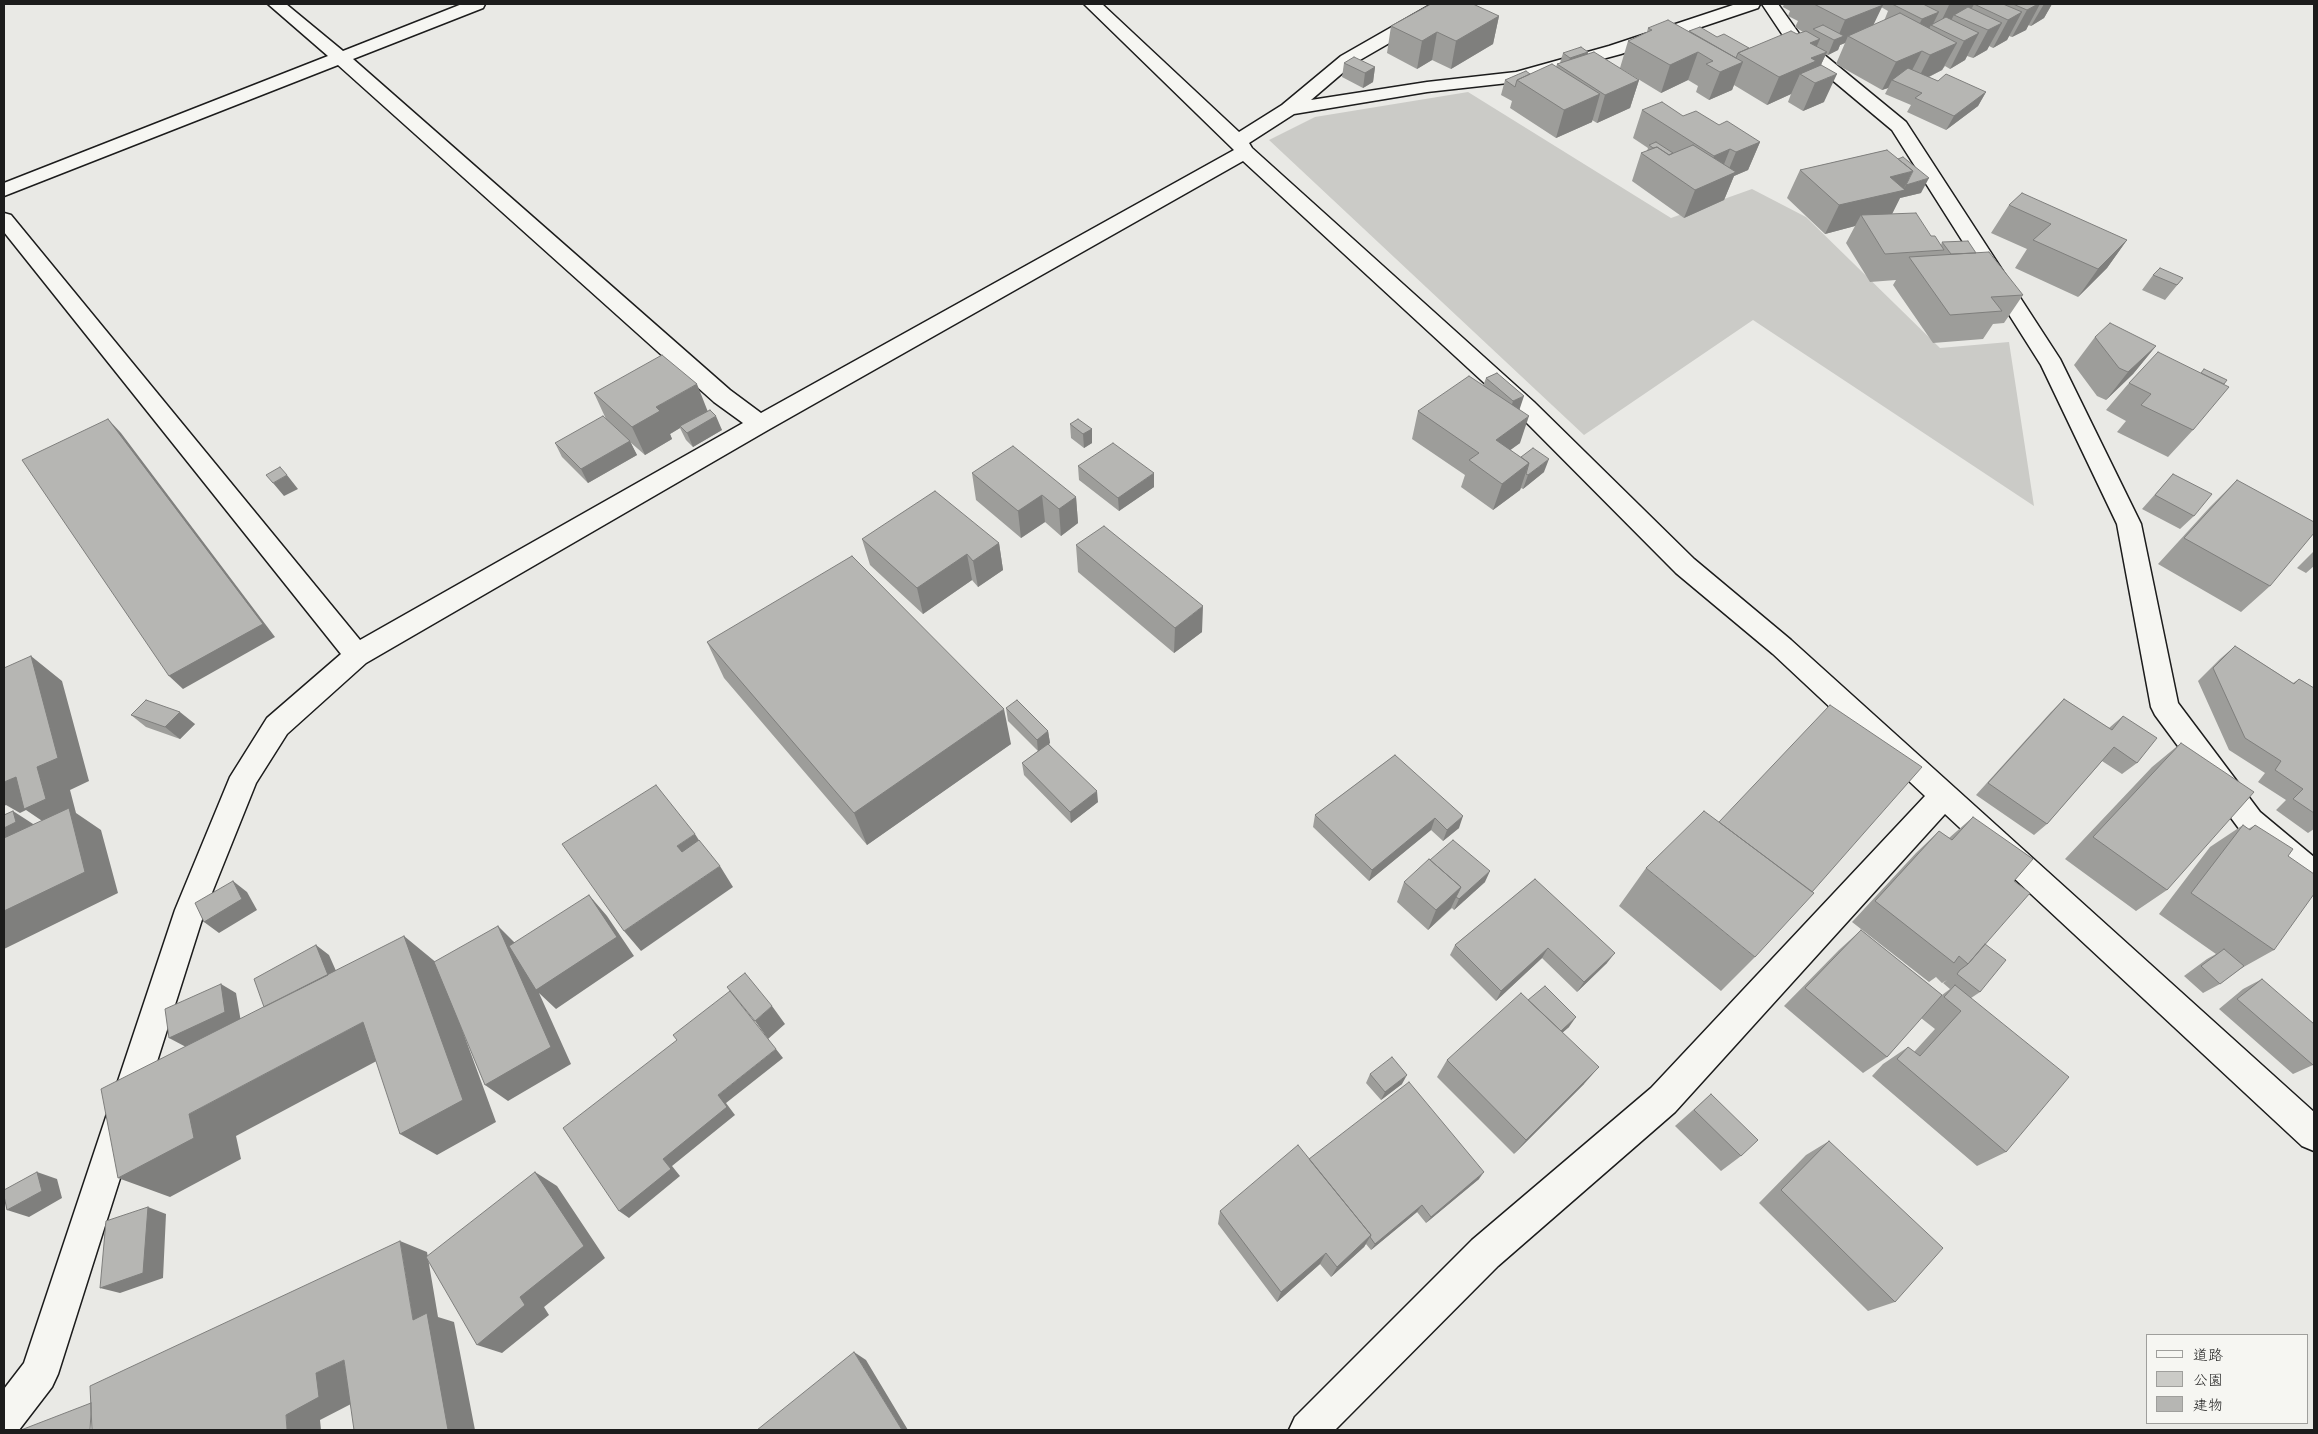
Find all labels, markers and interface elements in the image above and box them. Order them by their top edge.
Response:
legend [2146,1334,2308,1424]
text: 道路 [2193,1345,2223,1365]
text: 公園 [2193,1370,2223,1390]
text: 建物 [2193,1395,2223,1415]

